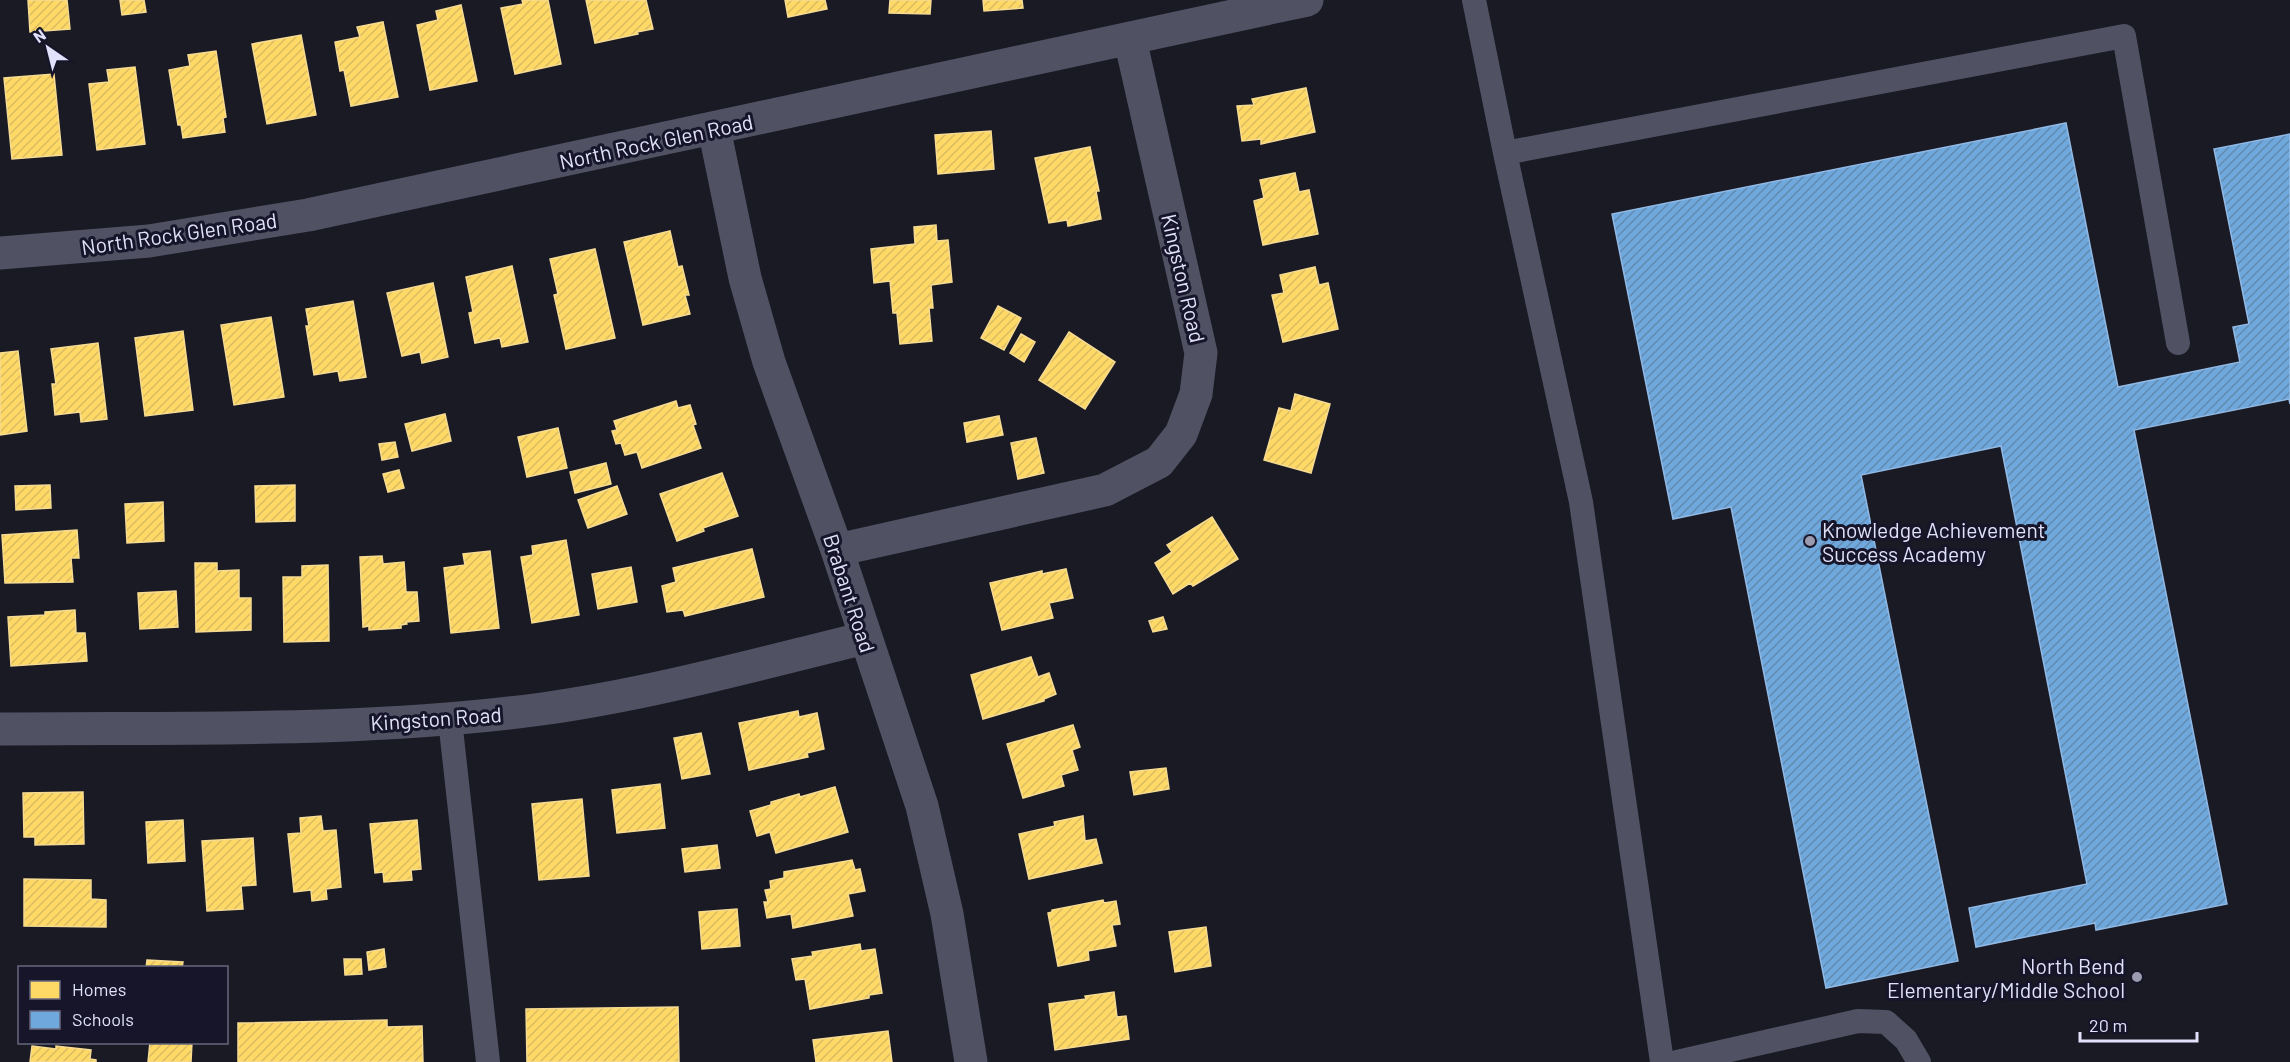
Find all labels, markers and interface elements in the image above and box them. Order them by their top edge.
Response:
north arrow [18,18,78,78]
text: N [29,24,49,46]
street label: North Rock Glen Road [557,108,755,174]
street label: North Rock Glen Road [79,207,279,259]
street label: Kingston Road [1157,211,1211,345]
place label: Knowledge Achievement Success Academy [1822,517,2045,566]
street label: Brabant Road [819,531,881,655]
marker: Knowledge Achievement Success Academy [1803,534,1817,548]
street label: Kingston Road [370,701,502,735]
place label: North Bend Elementary/Middle School [1887,953,2125,1002]
legend [18,966,228,1044]
marker: North Bend Elementary/Middle School [2130,970,2144,984]
text: Homes [72,978,126,1000]
scale bar [2080,1005,2197,1043]
text: Schools [72,1008,134,1030]
text: 20 m [2089,1014,2127,1036]

